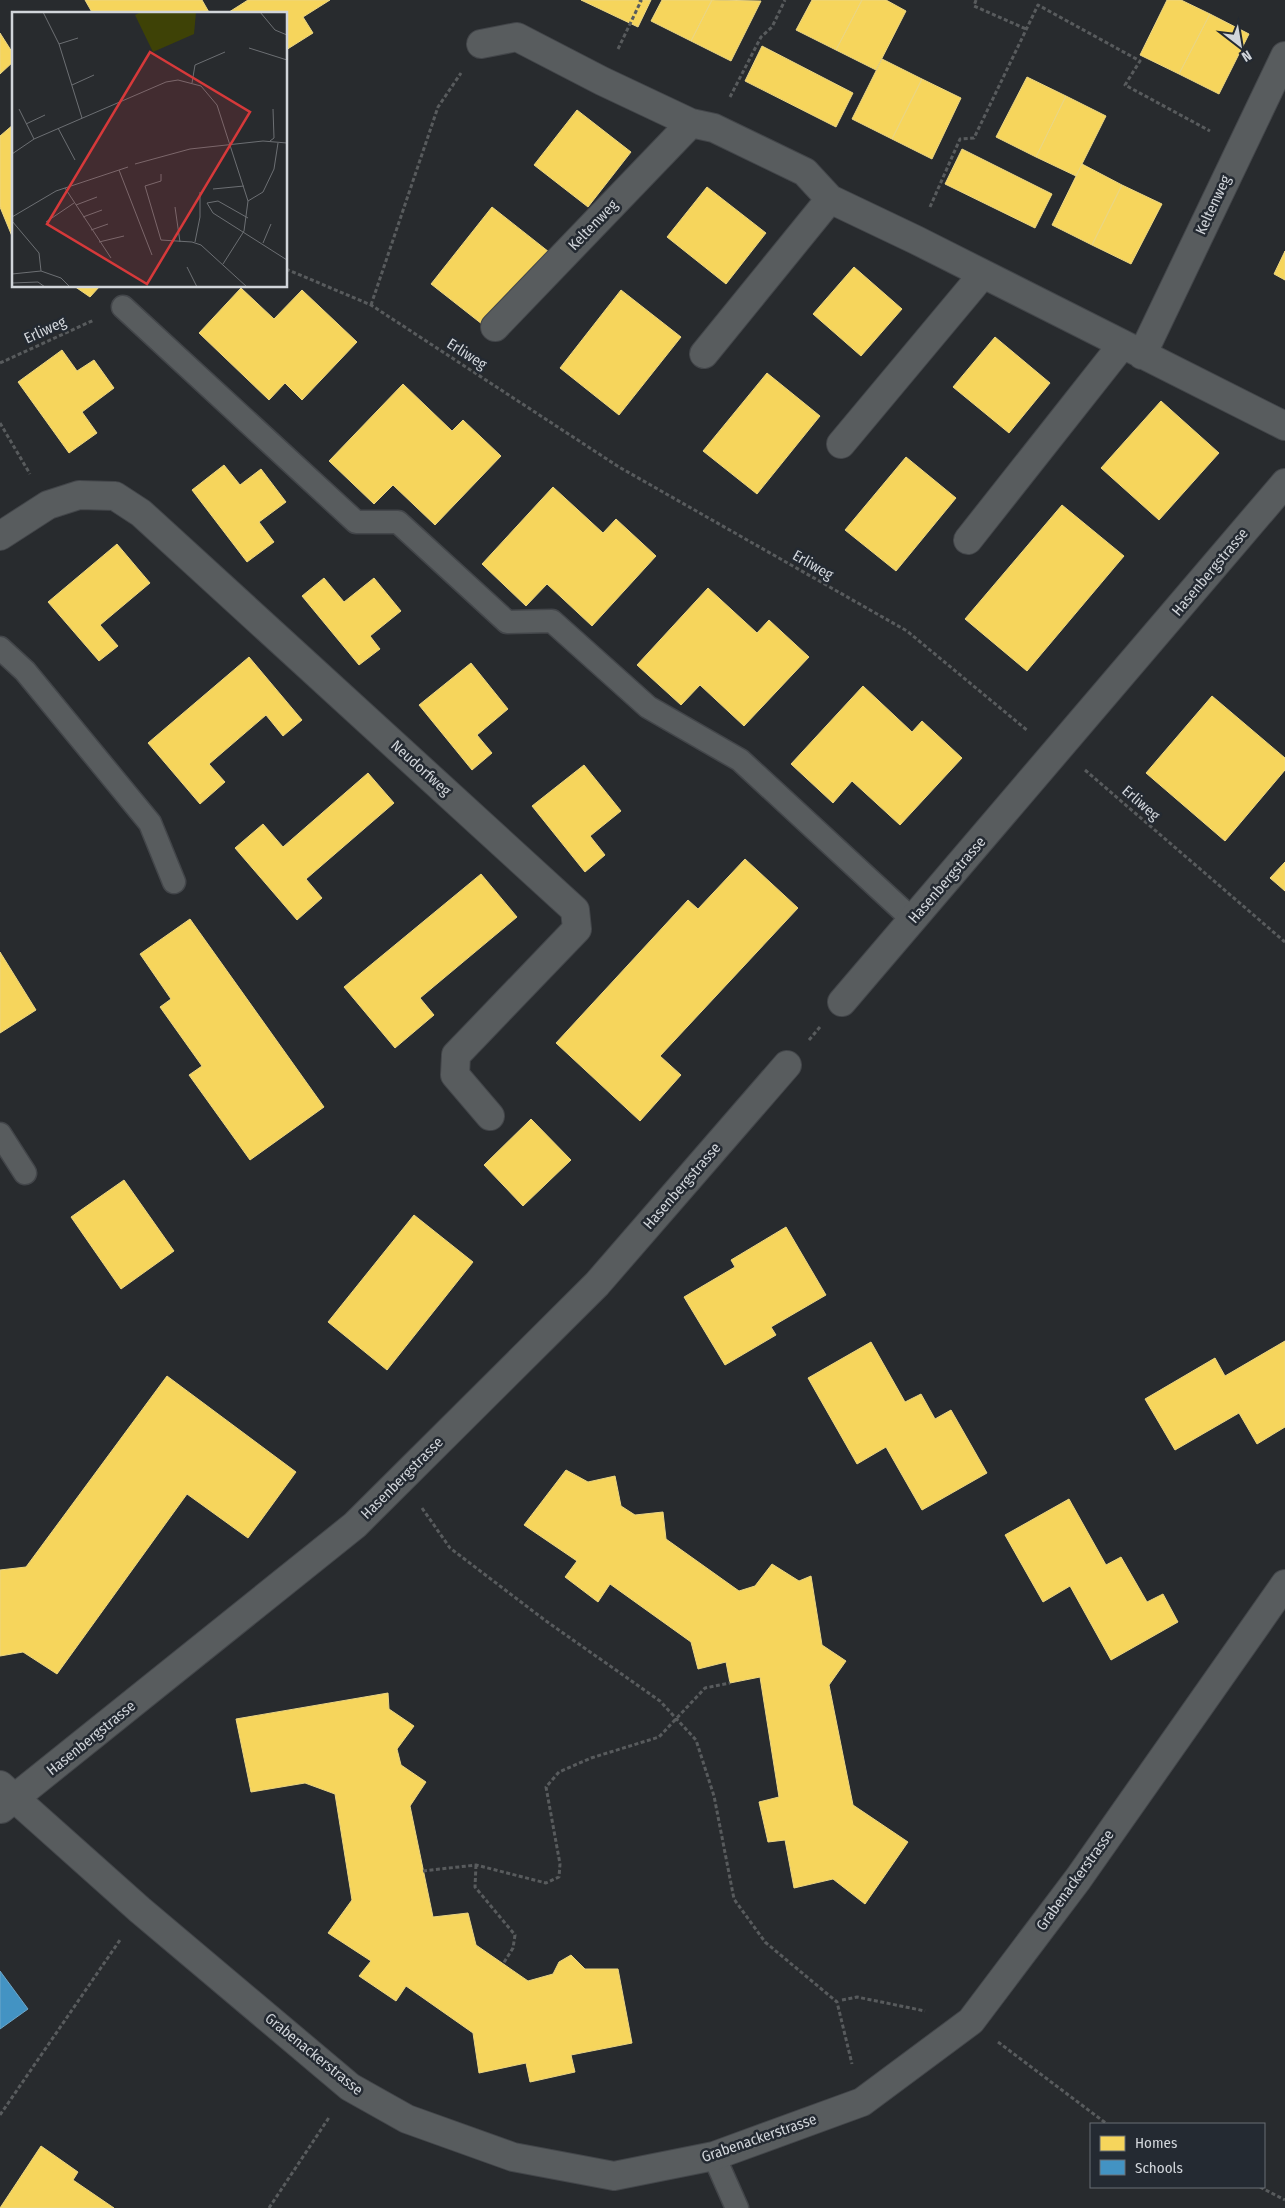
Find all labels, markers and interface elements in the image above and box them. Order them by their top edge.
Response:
inset map [12,12,288,288]
north arrow [1215,20,1265,70]
text: N [1238,46,1254,65]
street label: Keltenweg [1191,172,1235,238]
street label: Keltenweg [565,196,621,254]
street label: Erliweg [21,313,69,347]
street label: Erliweg [444,334,490,374]
street label: Hasenbergstrasse [1168,525,1252,619]
street label: Erliweg [789,546,837,584]
street label: Neudorfweg [387,736,455,800]
street label: Erliweg [1118,782,1164,824]
street label: Hasenbergstrasse [905,833,989,927]
street label: Hasenbergstrasse [640,1139,724,1233]
street label: Hasenbergstrasse [357,1433,447,1523]
street label: Hasenbergstrasse [43,1697,139,1779]
street label: Grabenackerstrasse [1032,1826,1118,1934]
street label: Grabenackerstrasse [262,2009,366,2099]
street label: Grabenackerstrasse [699,2110,819,2166]
legend [1090,2123,1265,2188]
text: Homes [1135,2134,1177,2152]
text: Schools [1135,2159,1183,2177]

